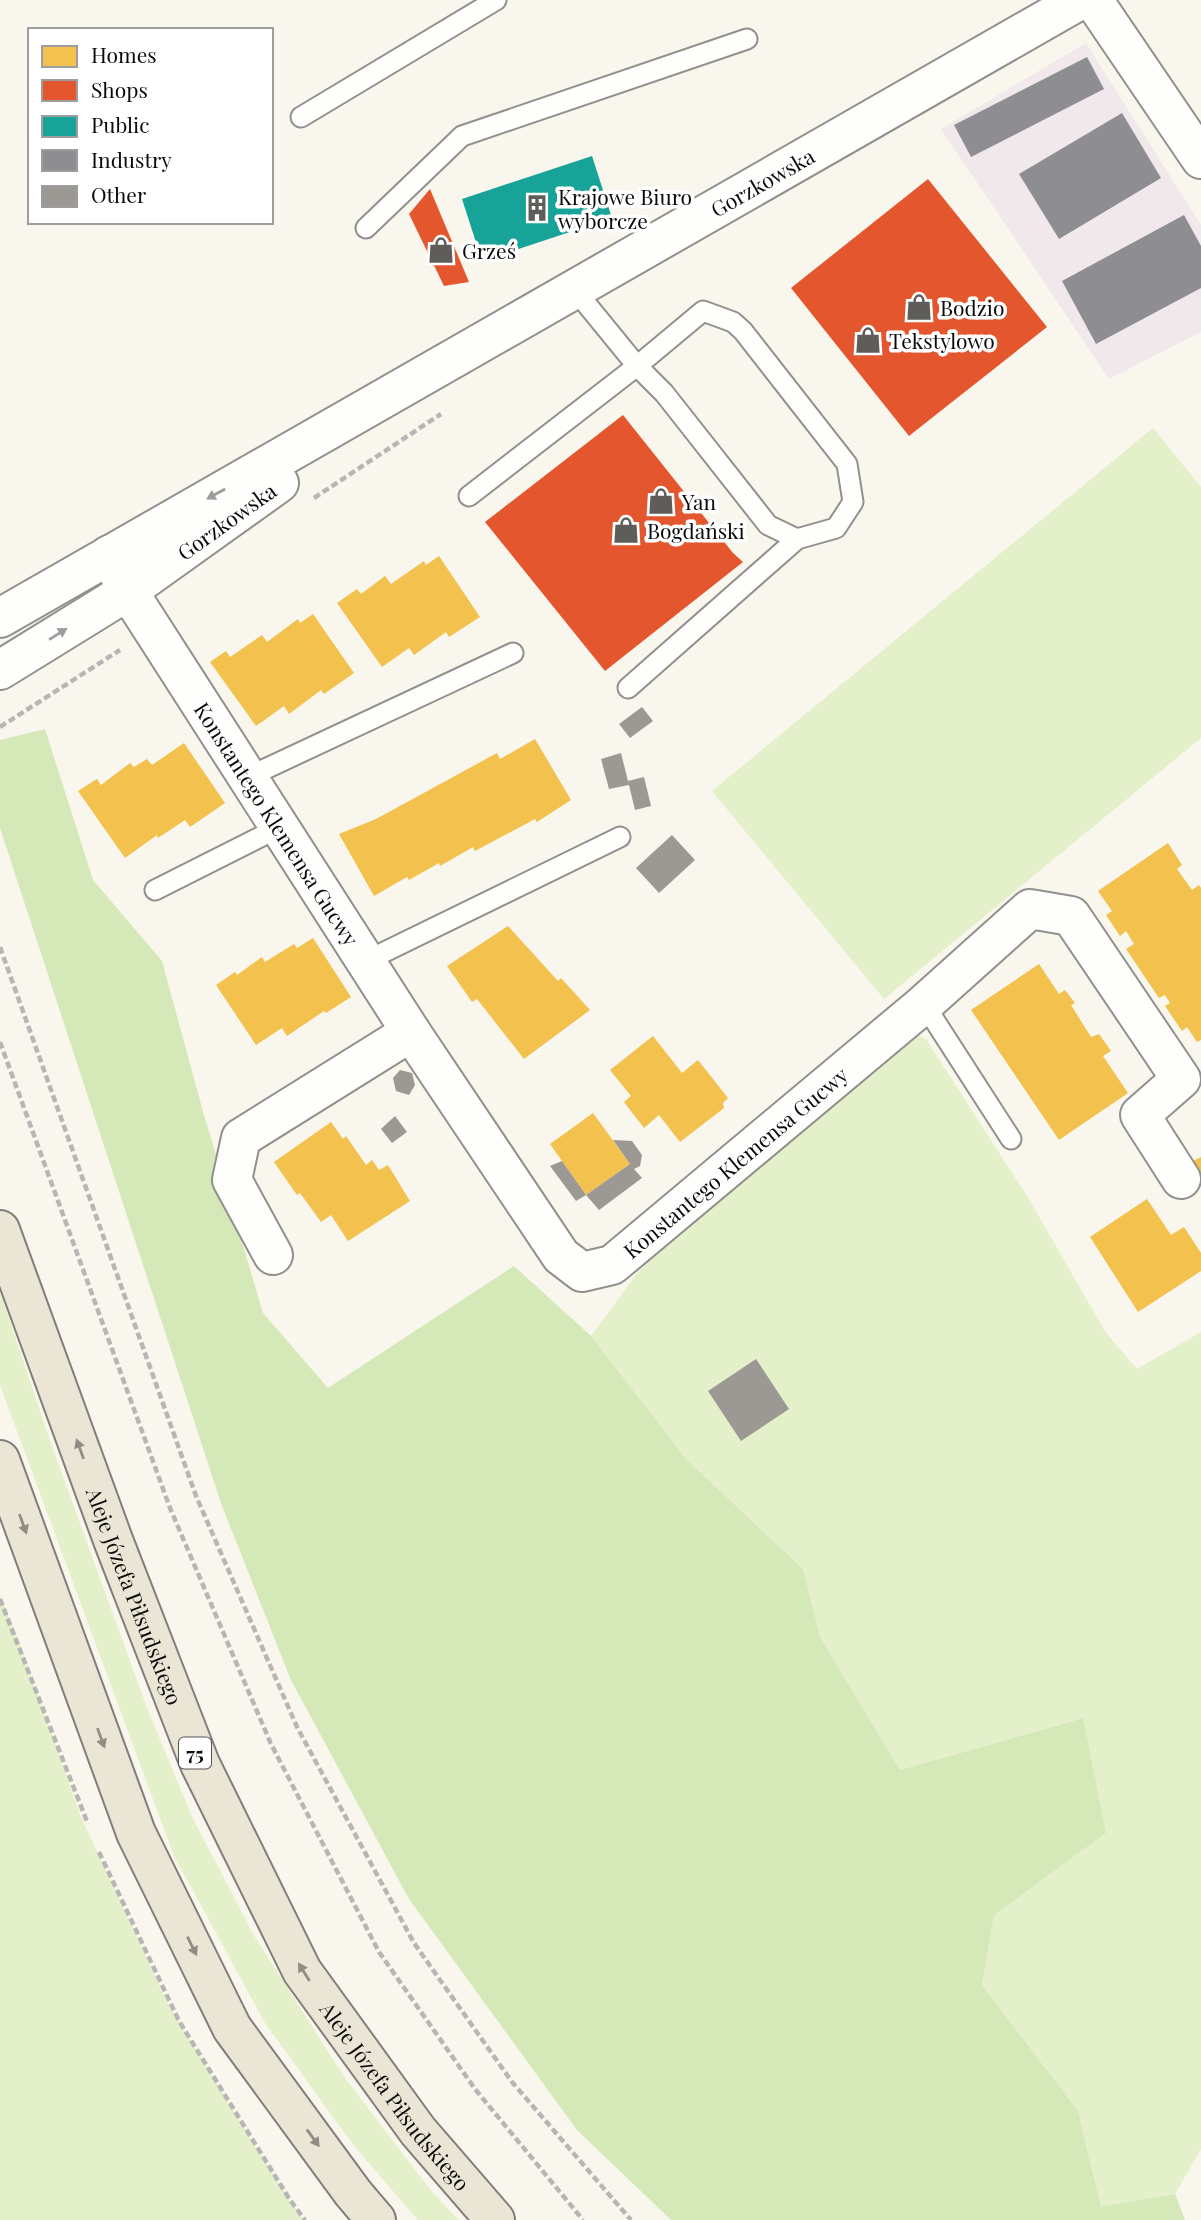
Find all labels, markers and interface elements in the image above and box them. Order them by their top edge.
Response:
legend [28,28,273,224]
text: Homes [91,40,157,68]
text: Shops [91,75,148,103]
text: Public [91,110,149,138]
street label: Gorzkowska [705,141,819,223]
text: Industry [91,145,172,173]
text: Other [91,180,147,208]
place label: Krajowe Biuro wyborcze [558,182,692,234]
building icon: Krajowe Biuro wyborcze [522,193,552,223]
shop icon: Grześ [426,235,456,265]
place label: Grześ [462,236,516,264]
shop icon: Bodzio [904,292,934,322]
place label: Bodzio [940,293,1004,321]
shop icon: Tekstylowo [853,325,883,355]
place label: Tekstylowo [889,326,995,354]
street label: Gorzkowska [171,476,282,566]
shop icon: Yan [646,486,676,516]
place label: Yan [681,487,717,515]
one-way arrow [207,488,226,500]
shop icon: Bogdański [611,515,641,545]
place label: Bogdański [647,516,745,544]
one-way arrow [48,628,68,641]
street label: Konstantego Klemensa Gucwy [189,696,366,951]
street label: Konstantego Klemensa Gucwy [617,1060,853,1264]
one-way arrow [74,1438,85,1459]
street label: Aleje Józefa Piłsudskiego [81,1482,190,1709]
one-way arrow [18,1513,29,1534]
one-way arrow [96,1727,107,1748]
road number: 75 [179,1737,211,1768]
one-way arrow [186,1936,197,1956]
one-way arrow [298,1963,311,1982]
street label: Aleje Józefa Piłsudskiego [314,1995,477,2196]
one-way arrow [305,2129,319,2147]

